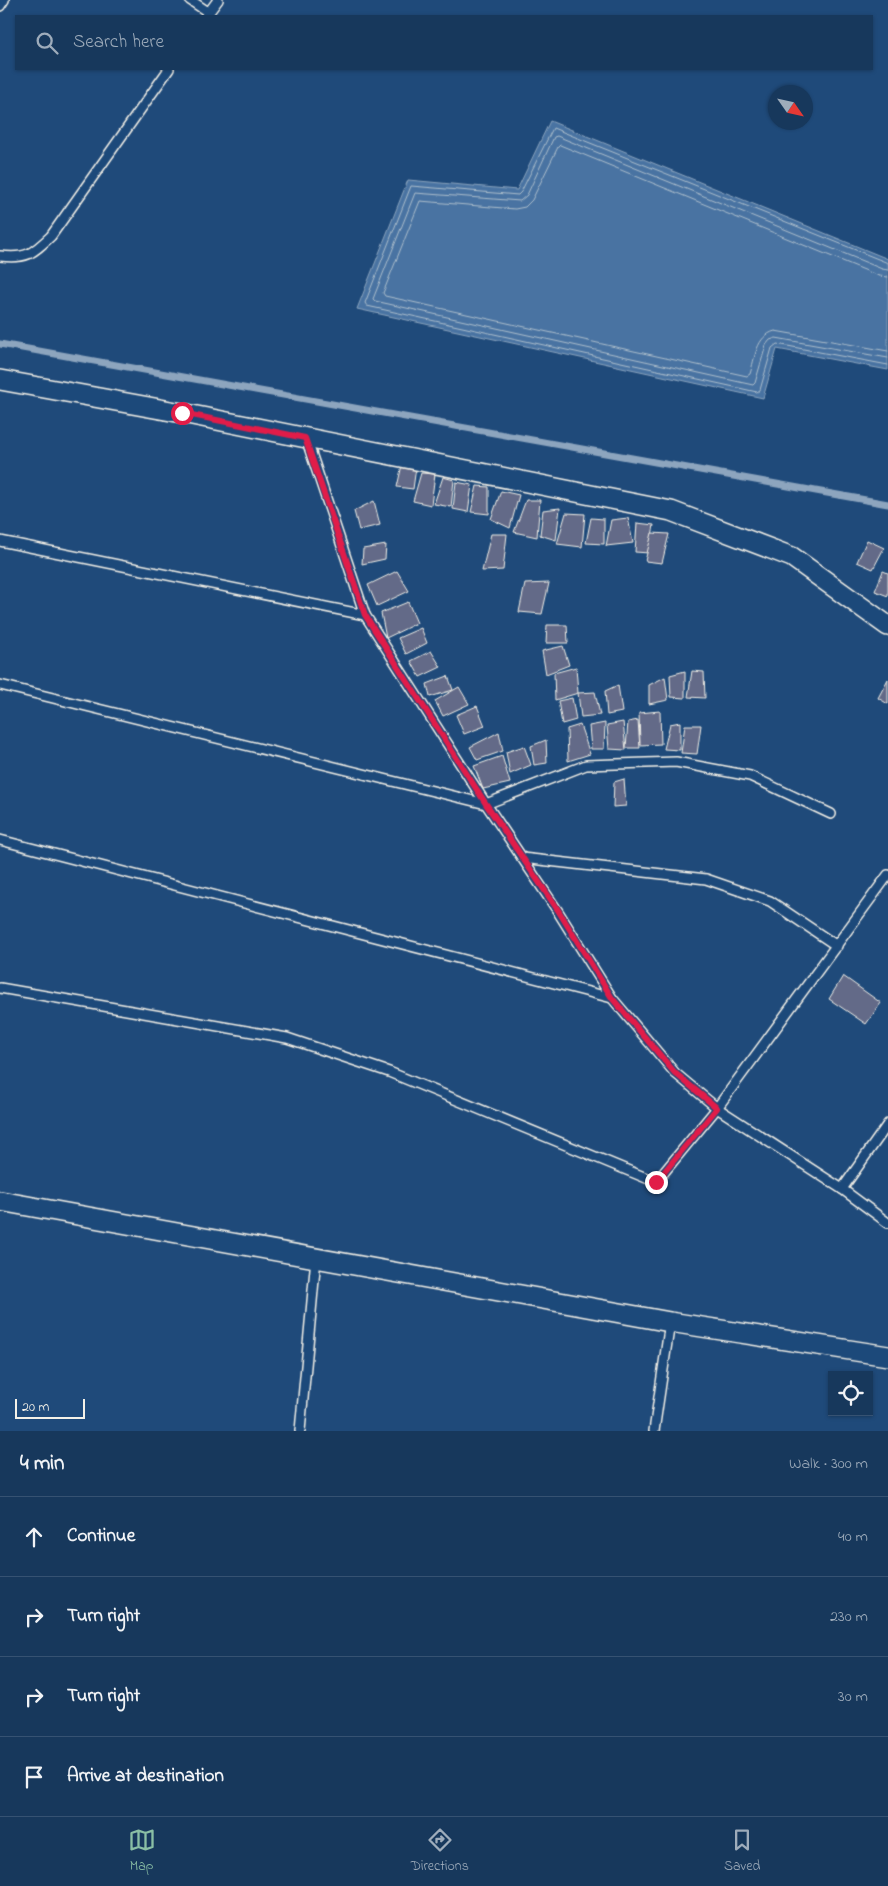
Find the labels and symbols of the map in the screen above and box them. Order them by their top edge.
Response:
north arrow [768,85,813,130]
route start [171,402,194,425]
route end [645,1171,668,1194]
scale bar [15,1396,85,1419]

